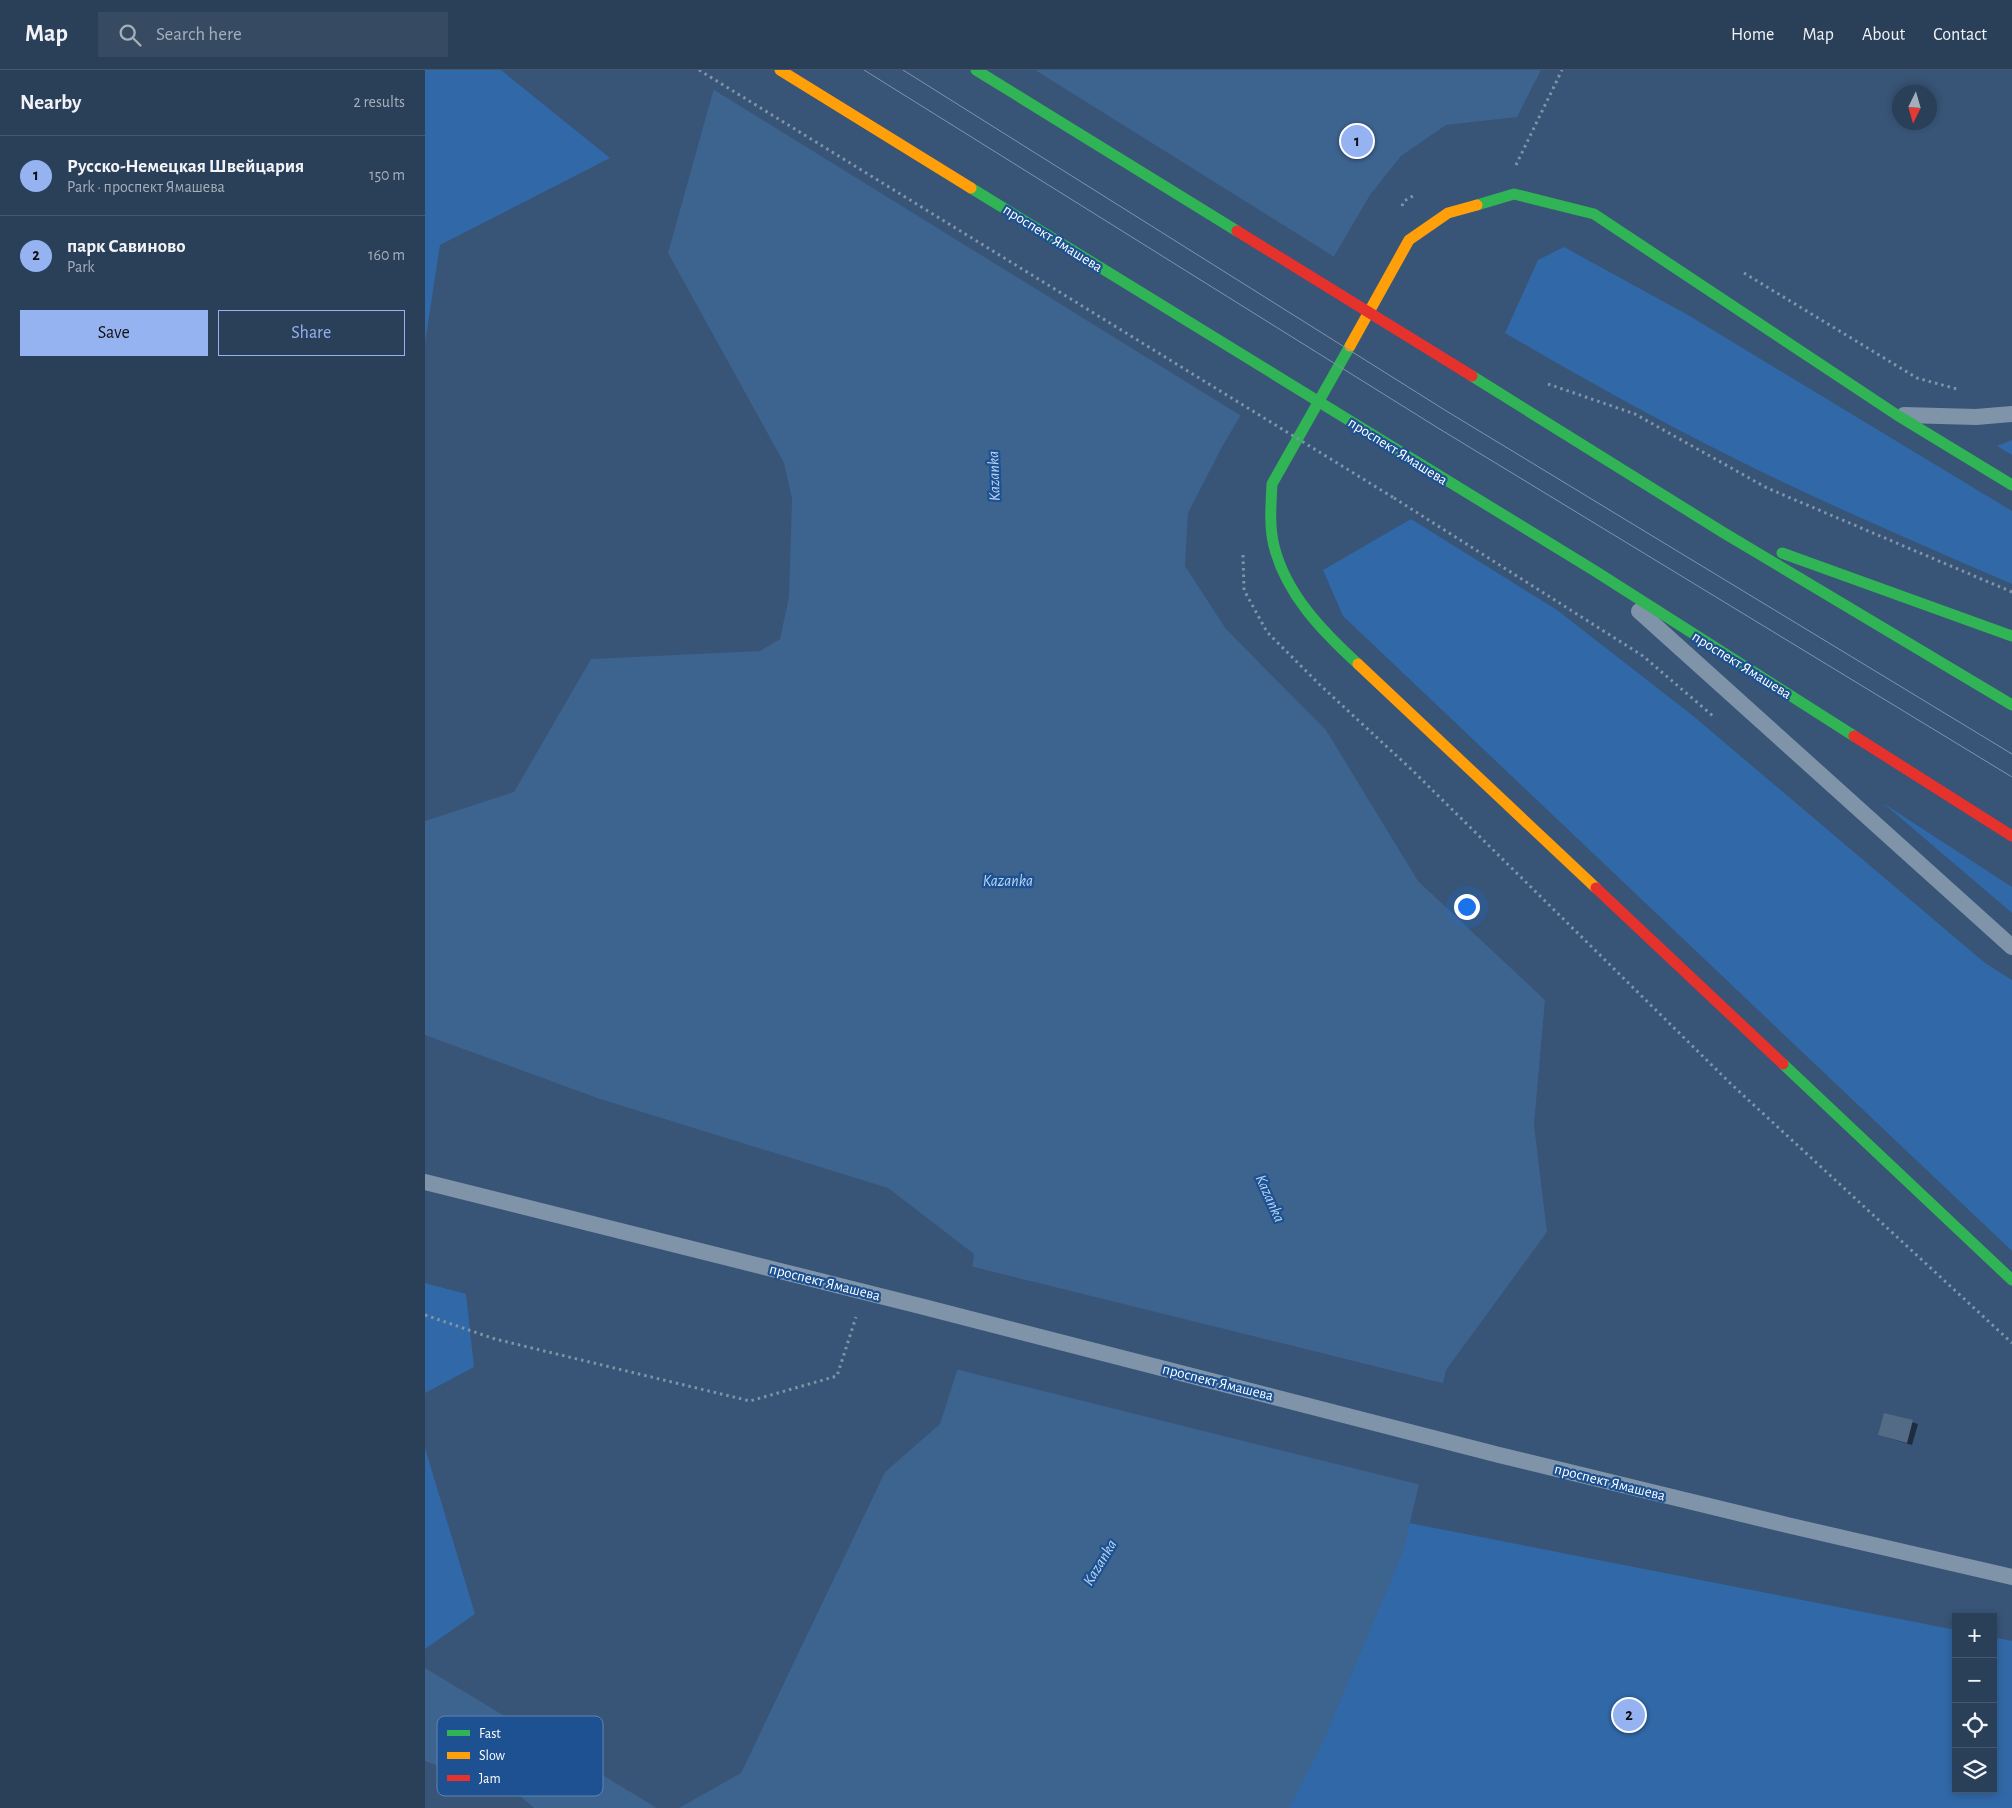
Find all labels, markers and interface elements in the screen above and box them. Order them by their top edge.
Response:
search box [98,12,448,57]
icon: search [116,21,144,49]
text: Map [25,22,68,46]
text: Search here [156,25,242,44]
text: Home [1731,26,1774,44]
text: Map [1802,26,1834,44]
text: About [1862,26,1905,44]
text: Contact [1933,26,1987,44]
north arrow [1892,85,1937,130]
text: Nearby [20,92,81,113]
text: 2 results [353,94,405,110]
pin: 1 [1341,122,1373,160]
text: Русско-Немецкая Швейцария [67,157,304,176]
text: 1 [33,167,39,183]
text: 150 m [369,167,405,183]
text: Park · проспект Ямашева [67,179,225,195]
street label: проспект Ямашева [1001,202,1105,275]
text: парк Савиново [67,237,185,256]
text: 2 [32,247,40,263]
text: 160 m [368,247,405,263]
text: Park [67,259,95,275]
button: Save [20,310,208,356]
button: Share [218,310,405,356]
street label: проспект Ямашева [1346,415,1450,488]
water label: Kazanka [985,451,1003,501]
street label: проспект Ямашева [1690,629,1794,702]
water label: Kazanka [983,873,1033,889]
your location [1454,894,1480,920]
water label: Kazanka [1253,1172,1288,1225]
street label: проспект Ямашева [768,1261,882,1304]
street label: проспект Ямашева [1161,1361,1275,1404]
street label: проспект Ямашева [1553,1461,1667,1504]
water label: Kazanka [1080,1537,1120,1588]
map controls [1952,1613,1997,1793]
button: + [1952,1613,1997,1658]
button: − [1952,1658,1997,1703]
pin: 2 [1613,1696,1645,1734]
button: locate [1952,1703,1997,1748]
legend [437,1716,603,1796]
text: Fast [479,1727,501,1741]
button: layers [1952,1748,1997,1793]
text: Slow [479,1749,506,1763]
text: Jam [479,1772,501,1786]

